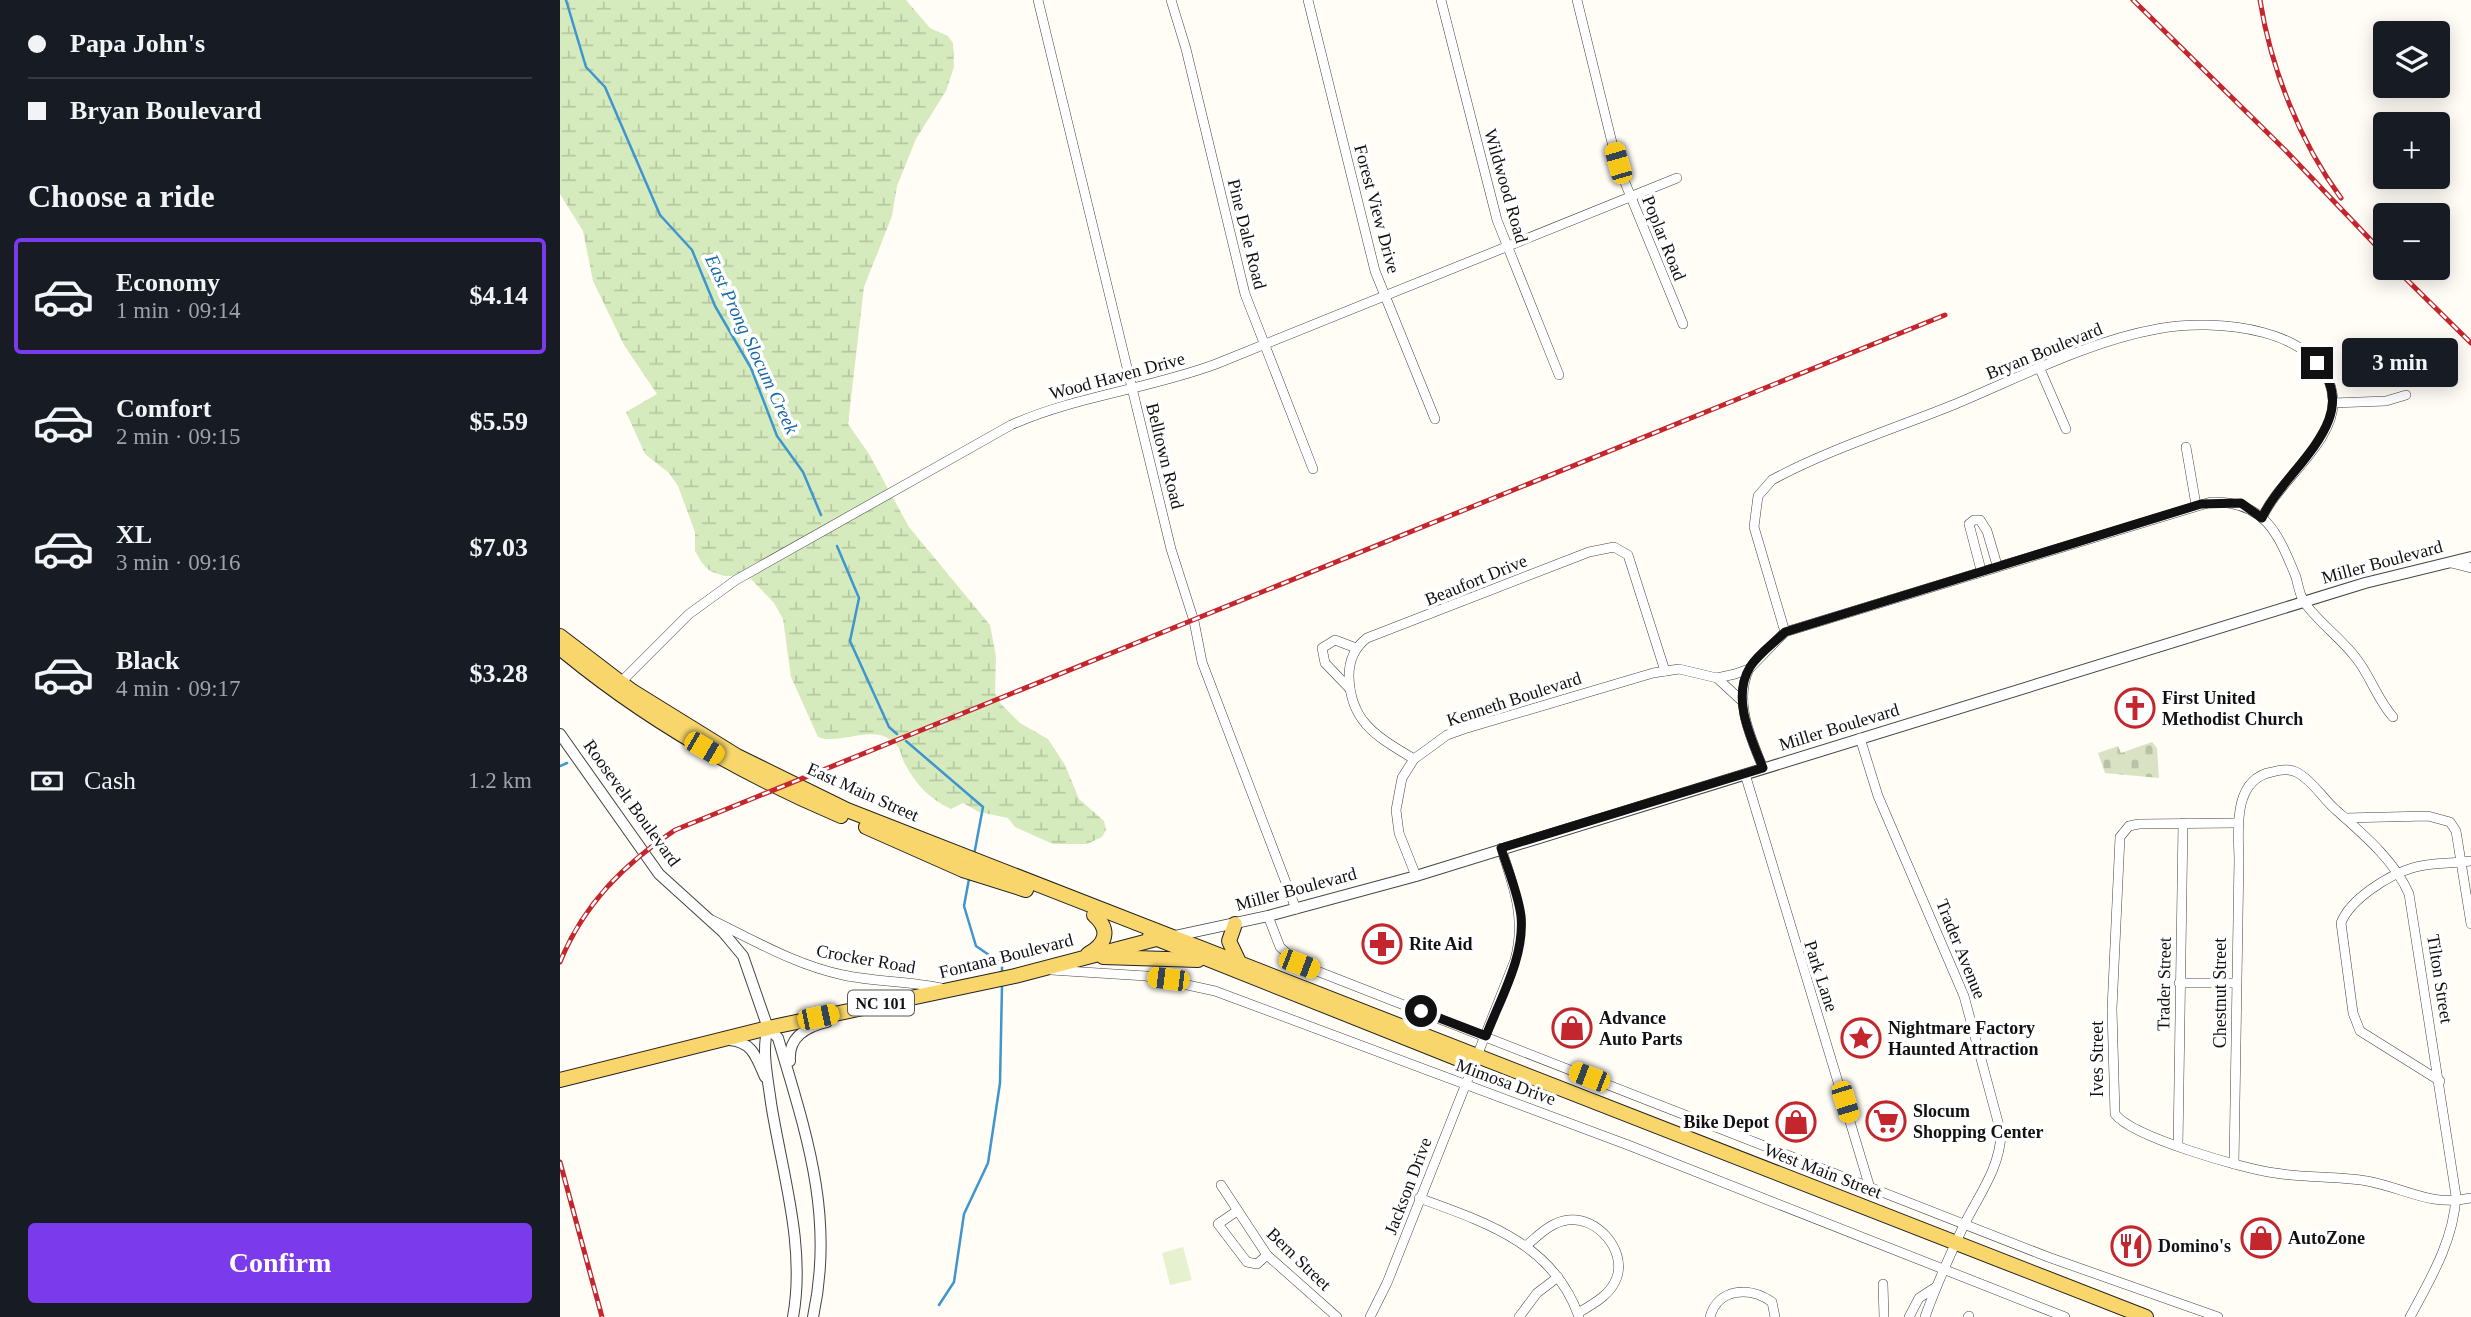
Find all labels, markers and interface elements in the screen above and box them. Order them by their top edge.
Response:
map controls [2373,21,2450,280]
button: layers [2373,21,2450,98]
text: Papa John's [70,29,205,58]
text: Bryan Boulevard [70,96,261,125]
button: + [2373,112,2450,189]
street label: Wildwood Road [1480,127,1532,245]
car [1603,140,1634,186]
street label: Forest View Drive [1350,142,1404,276]
street label: Pine Dale Road [1224,177,1270,291]
text: Choose a ride [28,178,215,214]
street label: Poplar Road [1638,193,1690,283]
button: − [2373,203,2450,280]
water label: East Prong Slocum Creek [701,250,803,438]
icon: car [32,265,95,328]
text: Economy [116,268,220,297]
text: $4.14 [470,281,528,310]
text: 1 min · 09:14 [116,298,241,323]
street label: Bryan Boulevard [1983,319,2105,383]
callout: 3 min [2342,338,2457,388]
route end [2301,347,2333,379]
street label: Wood Haven Drive [1047,348,1187,404]
text: 3 min [2372,350,2428,375]
icon: car [32,391,95,454]
text: Comfort [116,394,211,423]
street label: Belltown Road [1142,401,1188,511]
text: $5.59 [470,407,528,436]
text: 2 min · 09:15 [116,424,241,449]
icon: car [32,517,95,580]
text: XL [116,520,152,549]
text: $7.03 [470,533,528,562]
street label: Miller Boulevard [2319,536,2445,588]
text: 3 min · 09:16 [116,550,241,575]
street label: Beaufort Drive [1422,550,1530,610]
icon: car [32,643,95,706]
text: Black [116,646,180,675]
text: $3.28 [470,659,528,688]
street label: Kenneth Boulevard [1444,668,1584,730]
text: 4 min · 09:17 [116,676,241,701]
church icon: First United Methodist Church [2114,687,2156,729]
place label: First United Methodist Church [2162,688,2303,729]
street label: Miller Boulevard [1777,699,1901,755]
car [681,728,728,768]
street label: Roosevelt Boulevard [579,736,685,870]
street label: East Main Street [804,758,922,826]
icon: cash [28,762,66,800]
text: Cash [84,766,136,795]
text: 1.2 km [468,768,532,793]
street label: Miller Boulevard [1233,863,1359,915]
street label: Trader Avenue [1932,896,1990,1002]
pharmacy icon: Rite Aid [1361,923,1403,965]
street label: Fontana Boulevard [937,930,1075,982]
street label: Tilton Street [2423,933,2457,1025]
place label: Rite Aid [1409,934,1473,954]
street label: Trader Street [2153,937,2175,1031]
street label: Park Lane [1800,938,1842,1014]
street label: Chestnut Street [2210,938,2230,1048]
street label: Crocker Road [815,940,917,978]
car [1276,947,1323,981]
car [1146,966,1191,992]
road number: NC 101 [848,990,914,1015]
route start [1405,995,1437,1027]
car [796,1002,841,1032]
shop icon: Advance Auto Parts [1551,1007,1593,1049]
place label: Advance Auto Parts [1599,1008,1683,1049]
place icon: Nightmare Factory Haunted Attraction [1840,1017,1882,1059]
place label: Nightmare Factory Haunted Attraction [1888,1018,2039,1059]
street label: Ives Street [2087,1021,2107,1097]
street label: Mimosa Drive [1453,1055,1559,1109]
car [1566,1060,1613,1094]
car [1829,1079,1862,1125]
supermarket icon: Slocum Shopping Center [1865,1100,1907,1142]
shop icon: Bike Depot [1775,1101,1817,1143]
place label: Slocum Shopping Center [1913,1101,2044,1142]
place label: Bike Depot [1684,1112,1769,1132]
street label: Jackson Drive [1380,1135,1436,1237]
street label: West Main Street [1761,1139,1885,1203]
shop icon: AutoZone [2240,1217,2282,1259]
button: Confirm [28,1223,532,1303]
street label: Bern Street [1263,1224,1335,1294]
restaurant icon: Domino's [2110,1225,2152,1267]
place label: AutoZone [2288,1228,2365,1248]
place label: Domino's [2158,1236,2231,1256]

